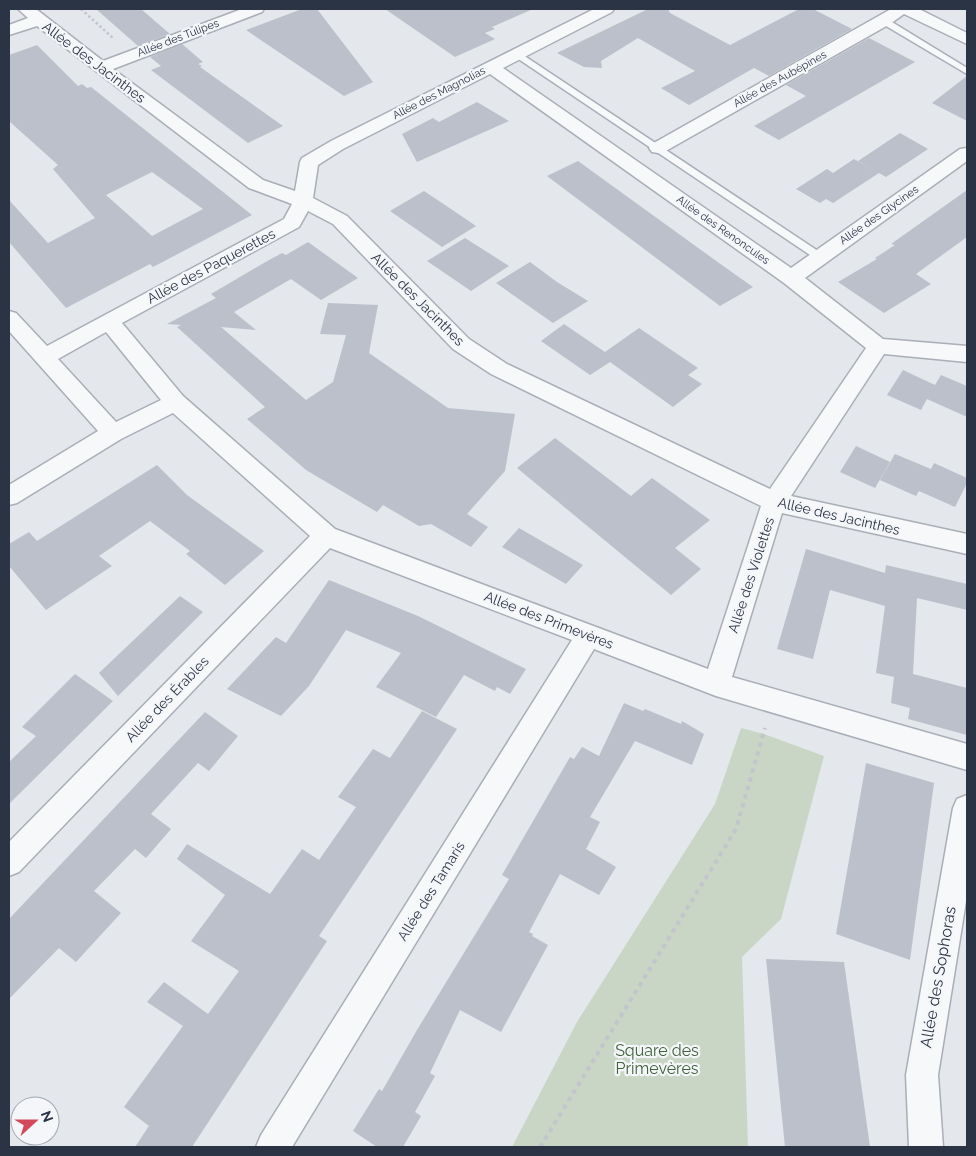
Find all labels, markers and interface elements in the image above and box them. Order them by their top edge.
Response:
street label: Allée des Tulipes [135,16,221,60]
street label: Allée des Jacinthes [39,18,149,106]
street label: Allée des Aubépines [731,48,829,110]
street label: Allée des Magnolias [390,64,488,122]
street label: Allée des Glycines [837,183,921,247]
street label: Allée des Renoncules [674,193,772,267]
street label: Allée des Paquerettes [144,225,278,307]
street label: Allée des Jacinthes [368,249,468,349]
street label: Allée des Jacinthes [776,494,902,538]
street label: Allée des Violettes [725,515,777,635]
street label: Allée des Primevères [482,588,616,652]
street label: Allée des Érables [121,652,212,745]
street label: Allée des Tamaris [394,838,468,944]
street label: Allée des Sophoras [916,904,960,1049]
park label: Square des Primevères [615,1041,699,1078]
north arrow [10,1096,60,1146]
text: N [38,1108,57,1124]

